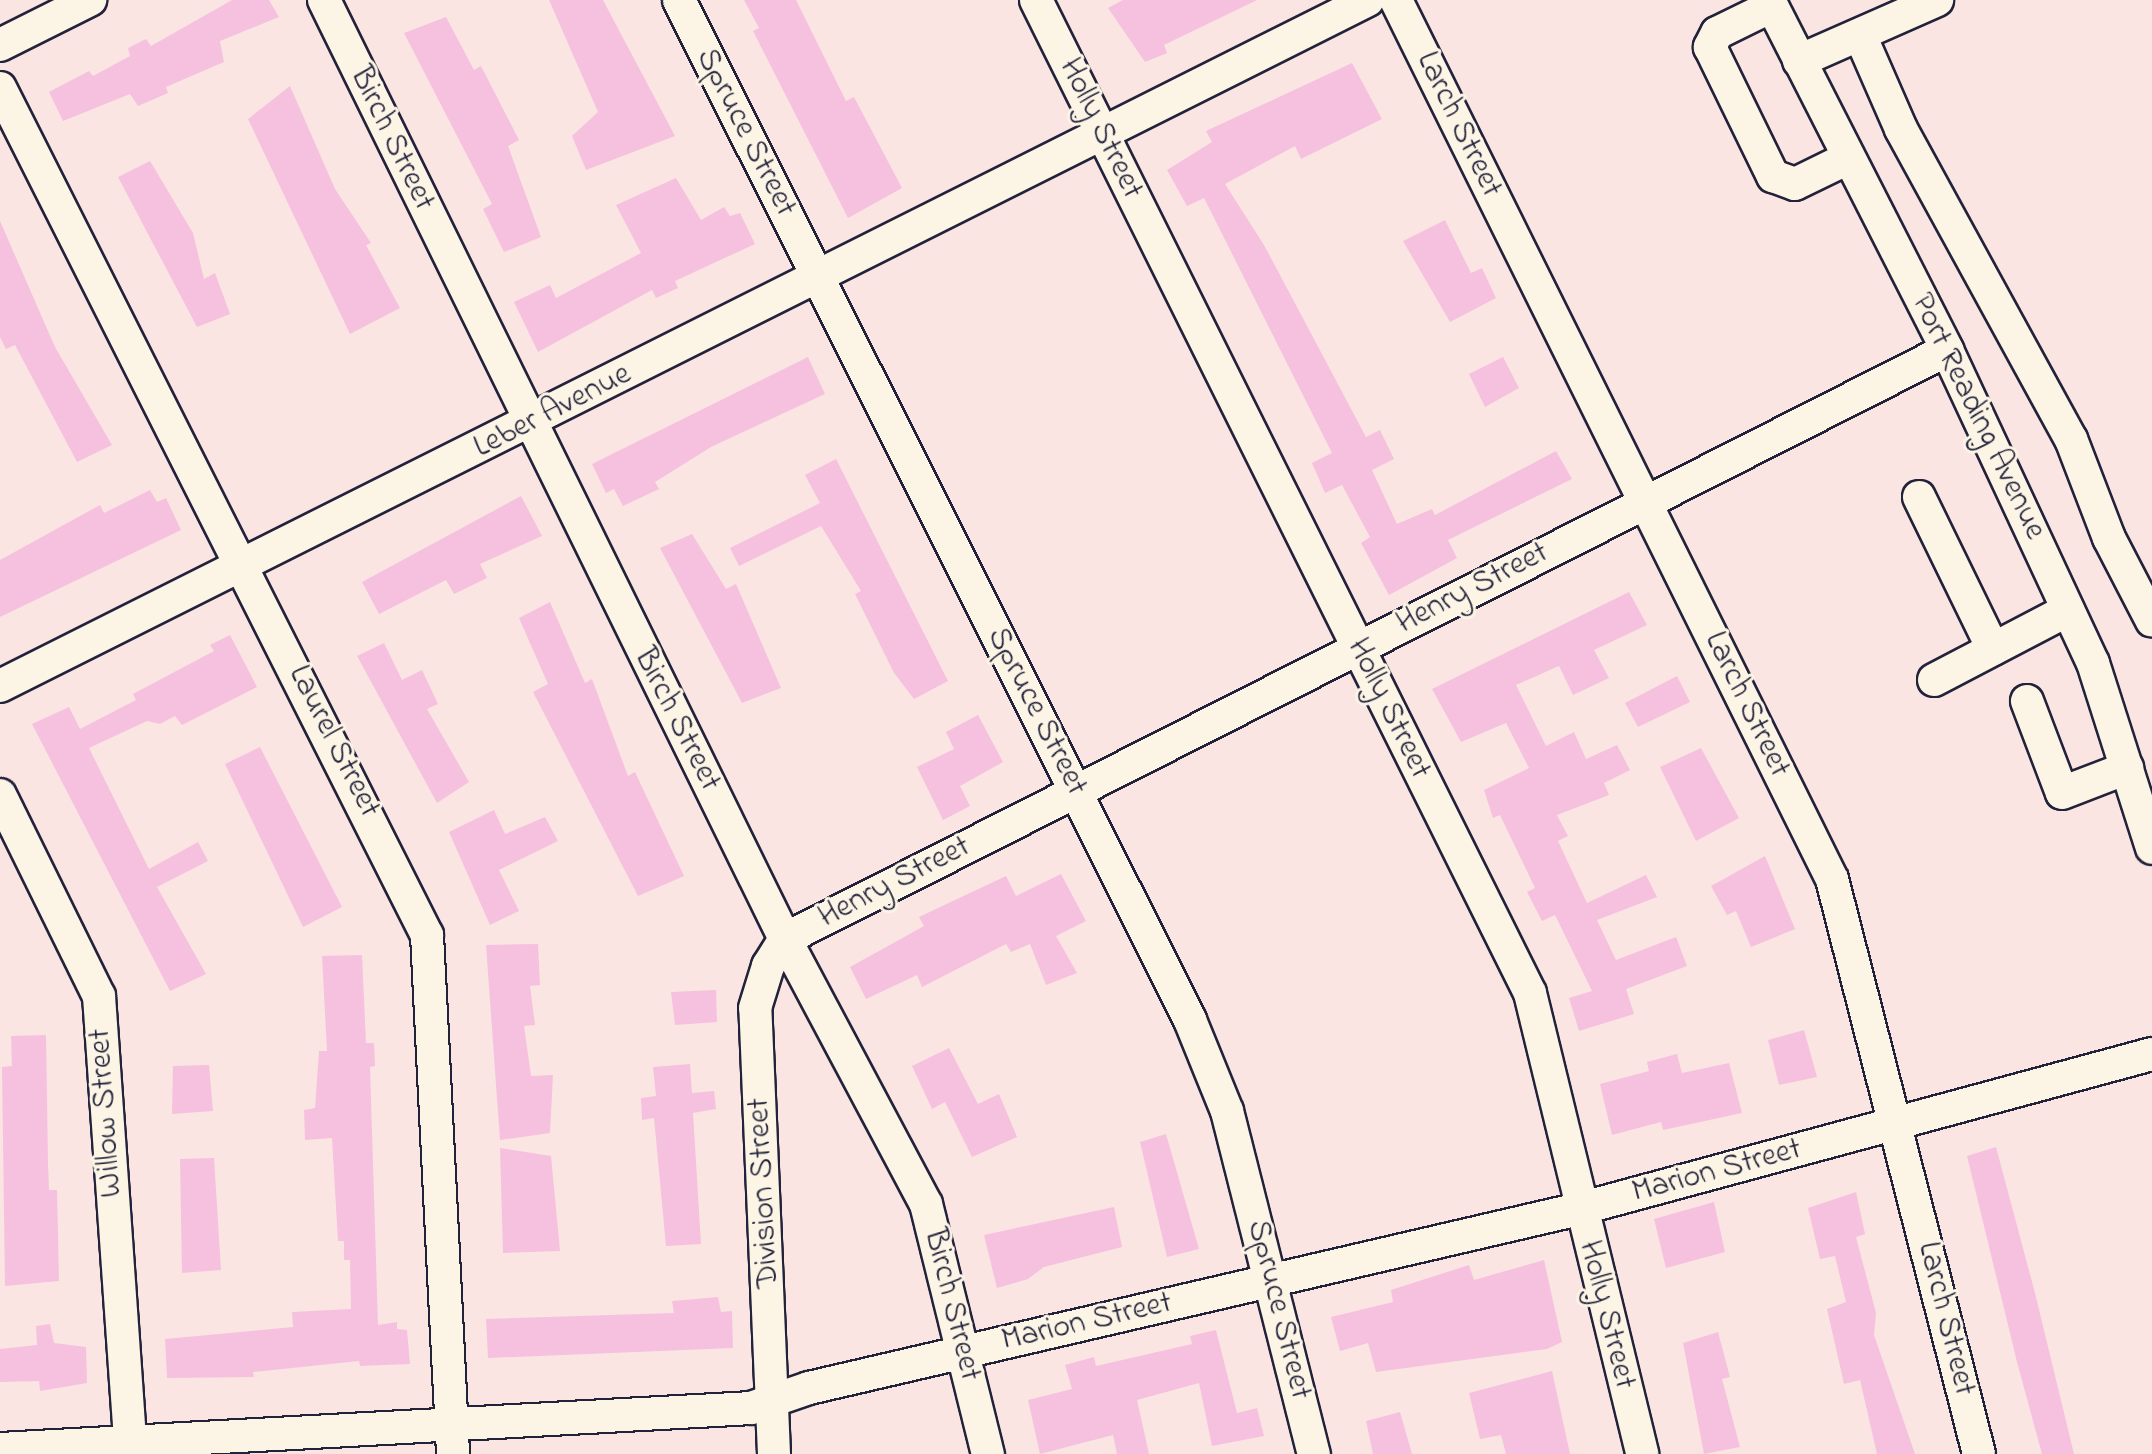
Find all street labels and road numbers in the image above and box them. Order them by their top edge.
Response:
street label: Spruce Street [686,43,804,223]
street label: Larch Street [1406,46,1510,204]
street label: Holly Street [1050,53,1150,205]
street label: Birch Street [340,61,442,217]
street label: Port Reading Avenue [1901,288,2053,546]
street label: Leber Avenue [468,356,638,468]
street label: Henry Street [1391,534,1555,644]
street label: Spruce Street [977,622,1095,802]
street label: Larch Street [1694,626,1798,784]
street label: Holly Street [1338,633,1438,785]
street label: Birch Street [624,642,728,798]
street label: Laurel Street [278,660,388,824]
street label: Henry Street [813,828,977,938]
street label: Willow Street [82,1027,132,1199]
street label: Division Street [741,1097,789,1289]
street label: Marion Street [1628,1131,1806,1213]
street label: Spruce Street [1237,1216,1319,1404]
street label: Birch Street [914,1225,988,1385]
street label: Holly Street [1569,1237,1643,1393]
street label: Larch Street [1907,1238,1983,1400]
street label: Marion Street [998,1285,1176,1361]

